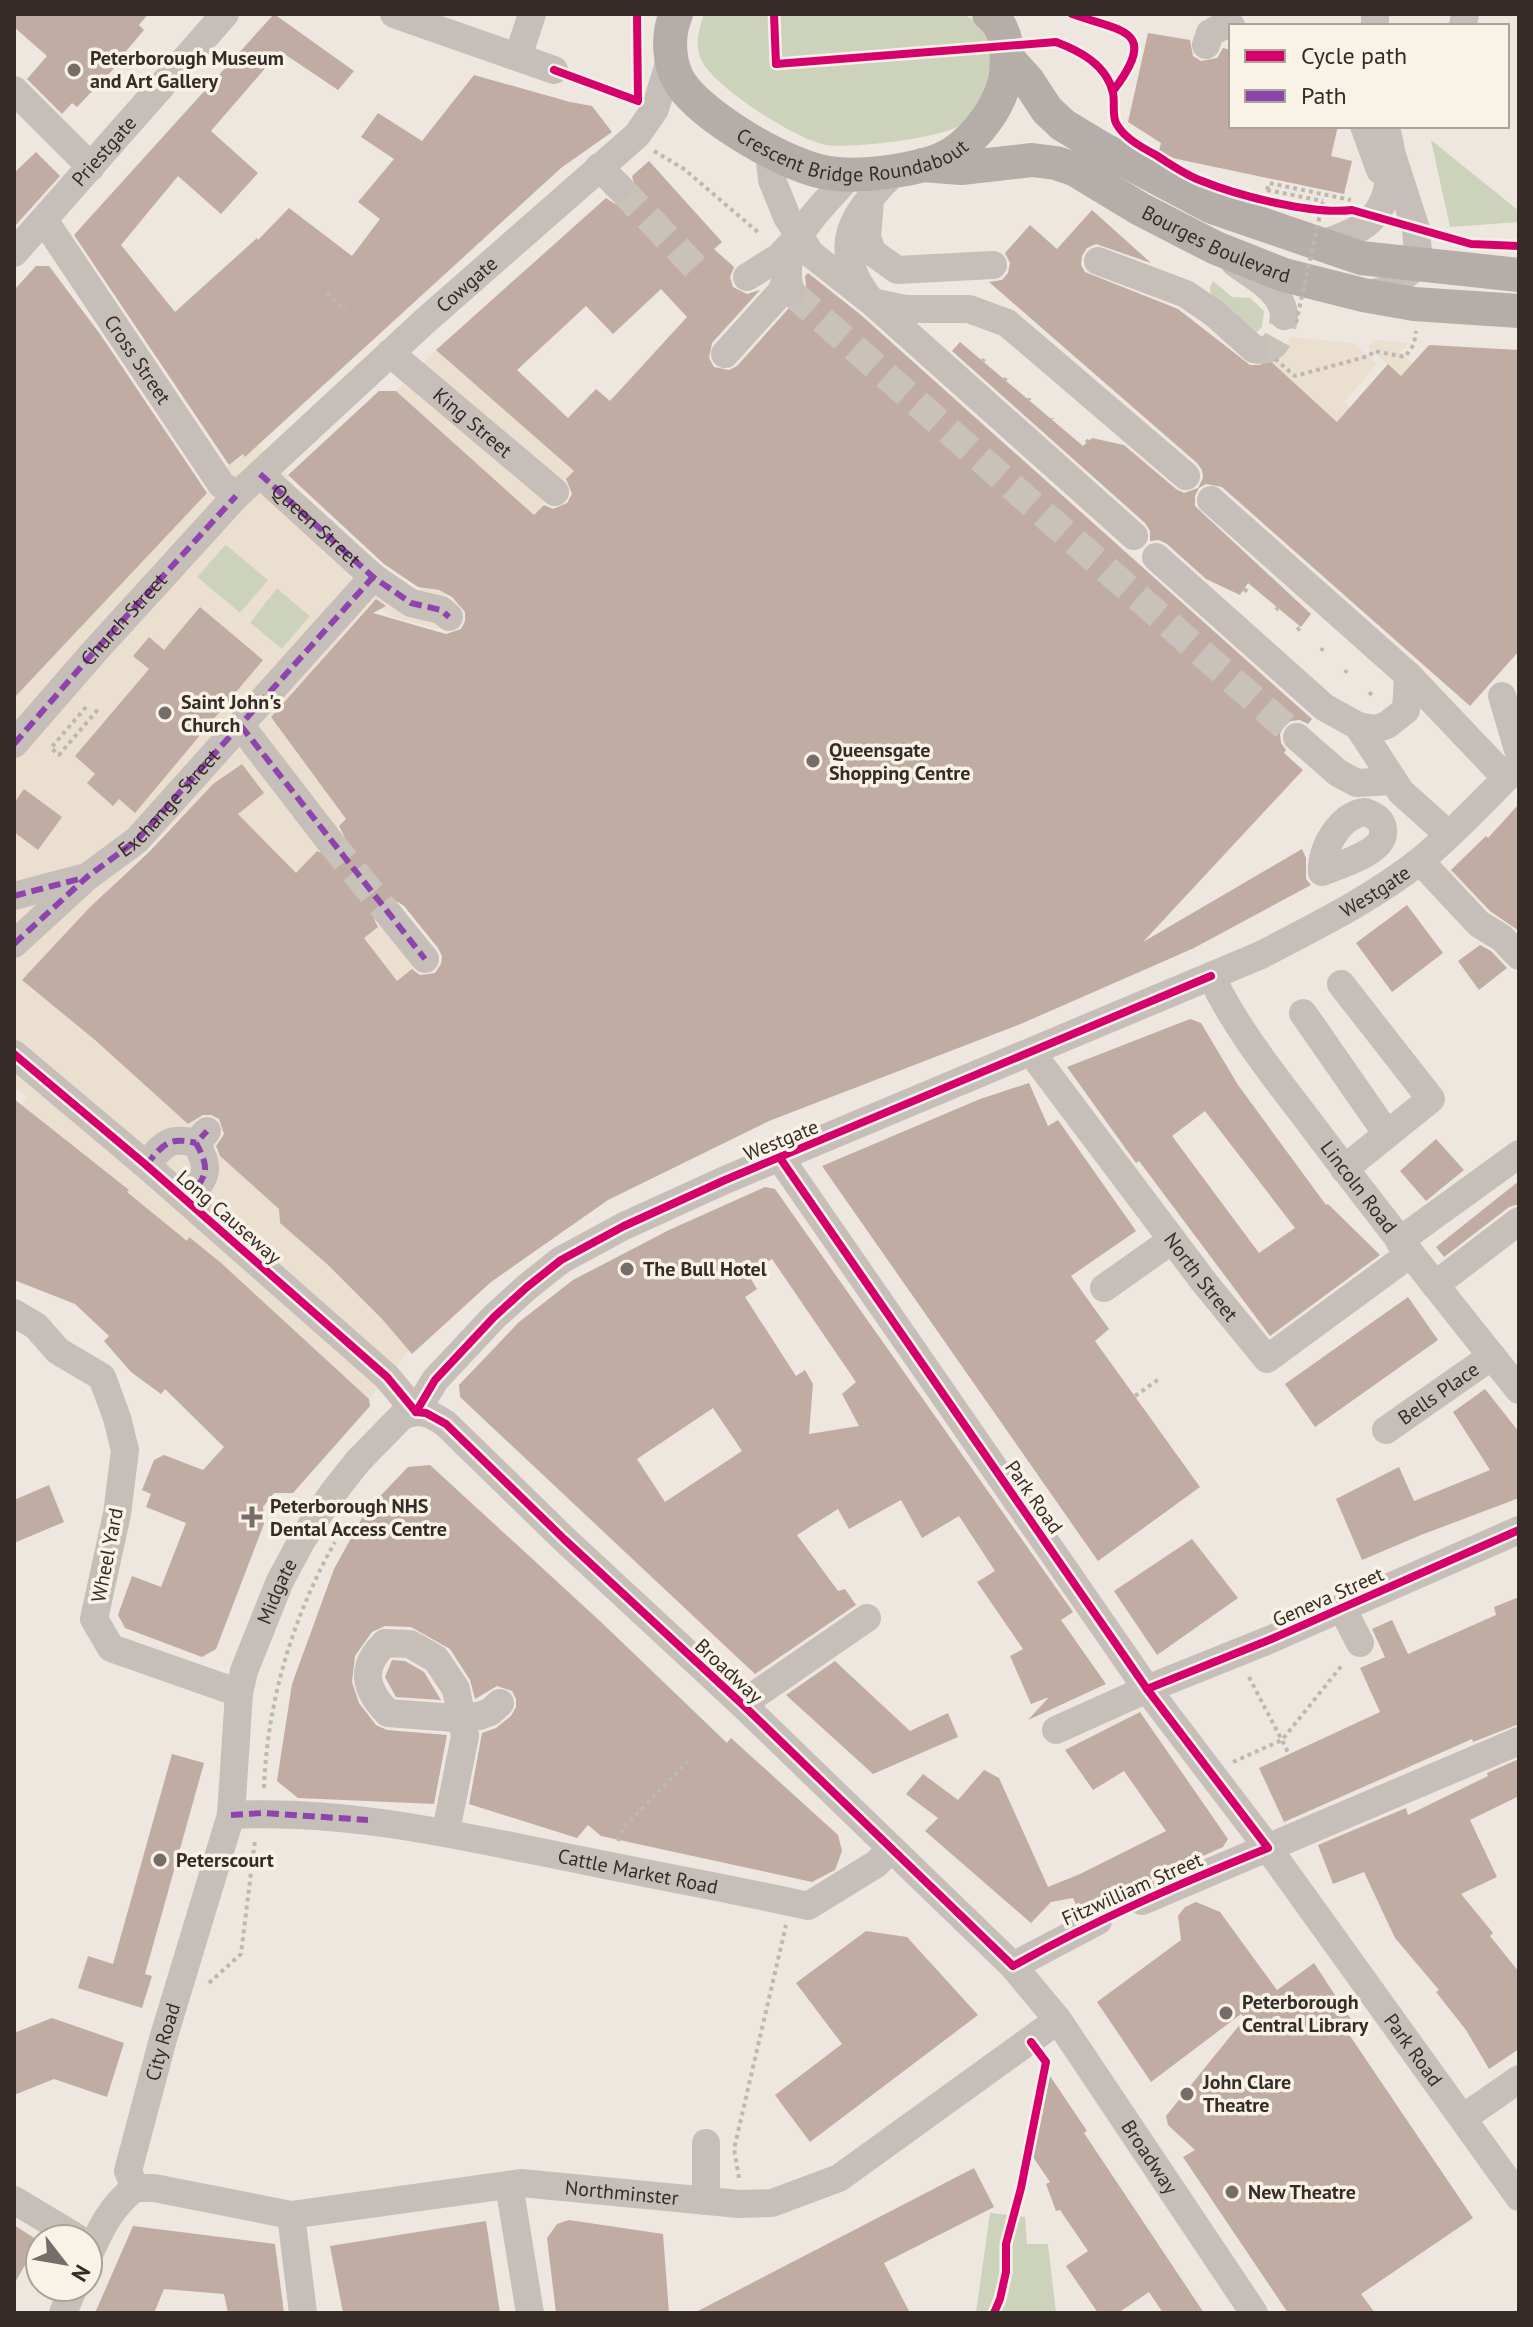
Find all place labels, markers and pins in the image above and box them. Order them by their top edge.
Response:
place label: Peterborough Museum and Art Gallery [90,45,284,94]
marker: Peterborough Museum and Art Gallery [65,61,83,79]
place label: Saint John's Church [181,689,281,738]
marker: Saint John's Church [156,704,174,722]
place label: Queensgate Shopping Centre [829,737,970,786]
marker: Queensgate Shopping Centre [804,752,822,770]
place label: The Bull Hotel [643,1256,767,1282]
marker: The Bull Hotel [618,1260,636,1278]
place label: Peterborough NHS Dental Access Centre [270,1493,447,1542]
marker: Peterborough NHS Dental Access Centre [241,1506,263,1528]
place label: Peterscourt [176,1847,274,1873]
marker: Peterscourt [151,1851,169,1869]
place label: Peterborough Central Library [1242,1989,1369,2038]
marker: Peterborough Central Library [1217,2004,1235,2022]
place label: John Clare Theatre [1202,2069,1291,2118]
marker: John Clare Theatre [1178,2085,1196,2103]
place label: New Theatre [1248,2179,1356,2205]
marker: New Theatre [1223,2183,1241,2201]

